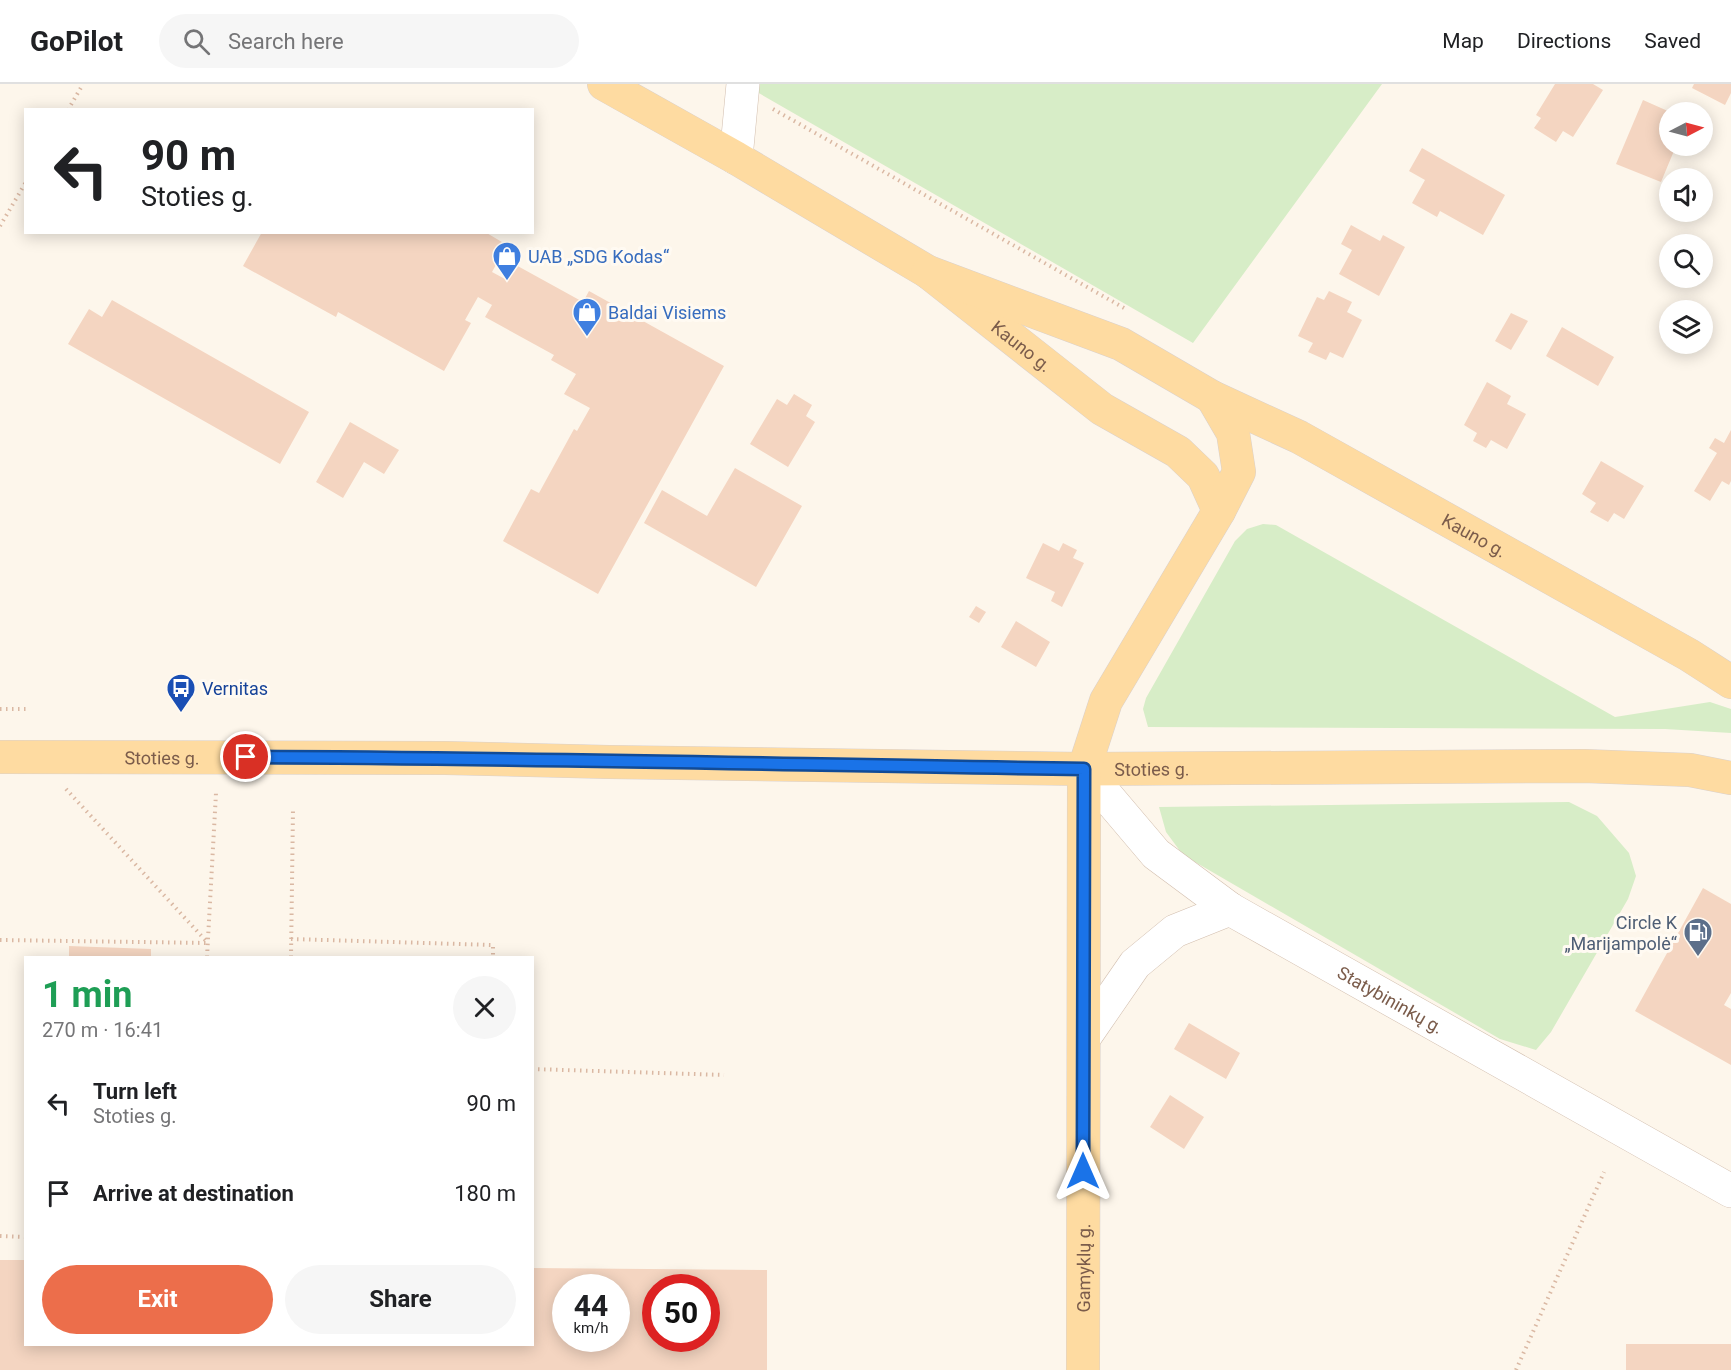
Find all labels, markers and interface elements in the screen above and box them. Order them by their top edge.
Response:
search box [159,14,579,68]
text: GoPilot [30,25,123,58]
icon: search [180,25,213,58]
text: Search here [228,29,344,54]
text: Map [1442,29,1484,53]
text: Directions [1517,29,1611,53]
text: Saved [1644,29,1701,53]
north arrow [1659,102,1713,156]
map controls [1659,102,1713,354]
text: 90 m [141,131,236,180]
icon: left [42,132,120,210]
button: sound [1659,168,1713,222]
text: Stoties g. [141,181,254,213]
button: search [1659,234,1713,288]
shop icon: UAB „SDG Kodas“ [491,240,523,282]
place label: UAB „SDG Kodas“ [528,246,670,267]
shop icon: Baldai Visiems [571,296,603,338]
button: layers [1659,300,1713,354]
place label: Baldai Visiems [608,302,726,323]
street label: Kauno g. [988,316,1056,376]
street label: Kauno g. [1438,509,1510,561]
bus stop icon: Vernitas [165,672,197,714]
place label: Vernitas [202,678,268,699]
pin [220,731,271,782]
icon: arrive [229,740,262,773]
street label: Stoties g. [124,747,200,768]
street label: Stoties g. [1114,758,1190,779]
place label: Circle K „Marijampolė“ [1564,912,1678,954]
fuel station icon: Circle K „Marijampolė“ [1682,916,1714,958]
street label: Statybininkų g. [1334,961,1447,1038]
text: 1 min [42,974,133,1016]
button: close [453,976,516,1039]
text: 270 m · 16:41 [42,1018,163,1042]
text: Turn left [93,1079,177,1104]
icon: left [42,1087,75,1120]
text: 90 m [467,1091,516,1116]
text: Stoties g. [93,1104,176,1128]
position arrow [1051,1139,1115,1203]
icon: arrive [42,1177,75,1210]
text: Arrive at destination [93,1181,294,1206]
text: 180 m [454,1181,516,1206]
street label: Gamyklų g. [1073,1223,1094,1313]
button: Exit [42,1265,273,1334]
button: Share [285,1265,516,1334]
speed limit sign: 50 [642,1274,720,1352]
text: 44 [574,1288,608,1323]
text: km/h [573,1319,609,1337]

